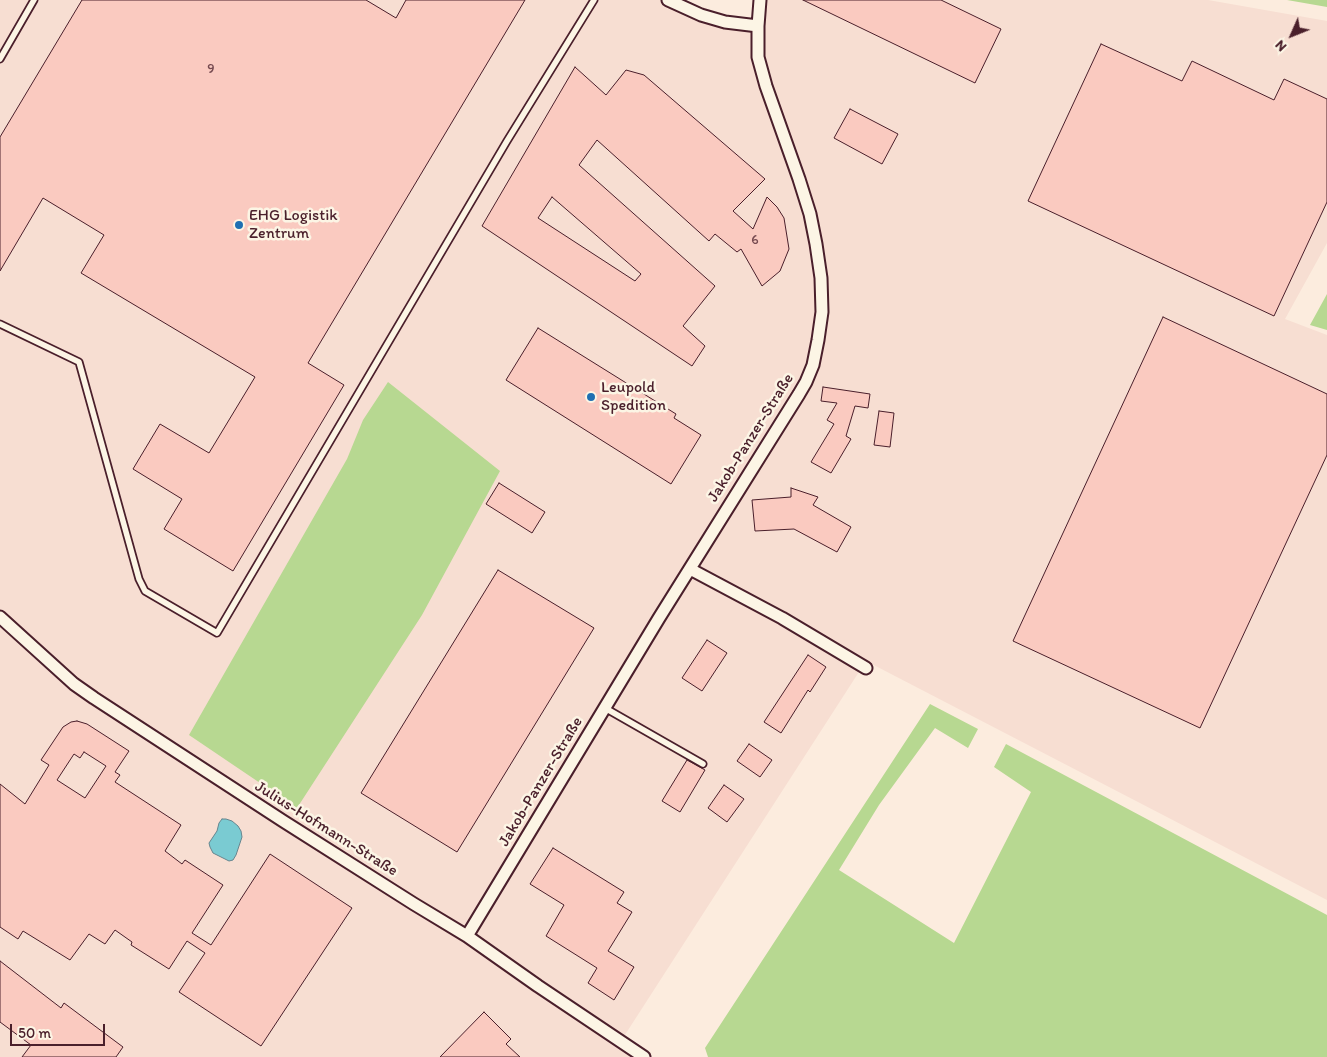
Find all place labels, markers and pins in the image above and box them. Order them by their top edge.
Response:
place label: EHG Logistik Zentrum [249,206,338,244]
marker: EHG Logistik Zentrum [233,219,245,231]
place label: Leupold Spedition [601,378,666,416]
marker: Leupold Spedition [585,391,597,403]

